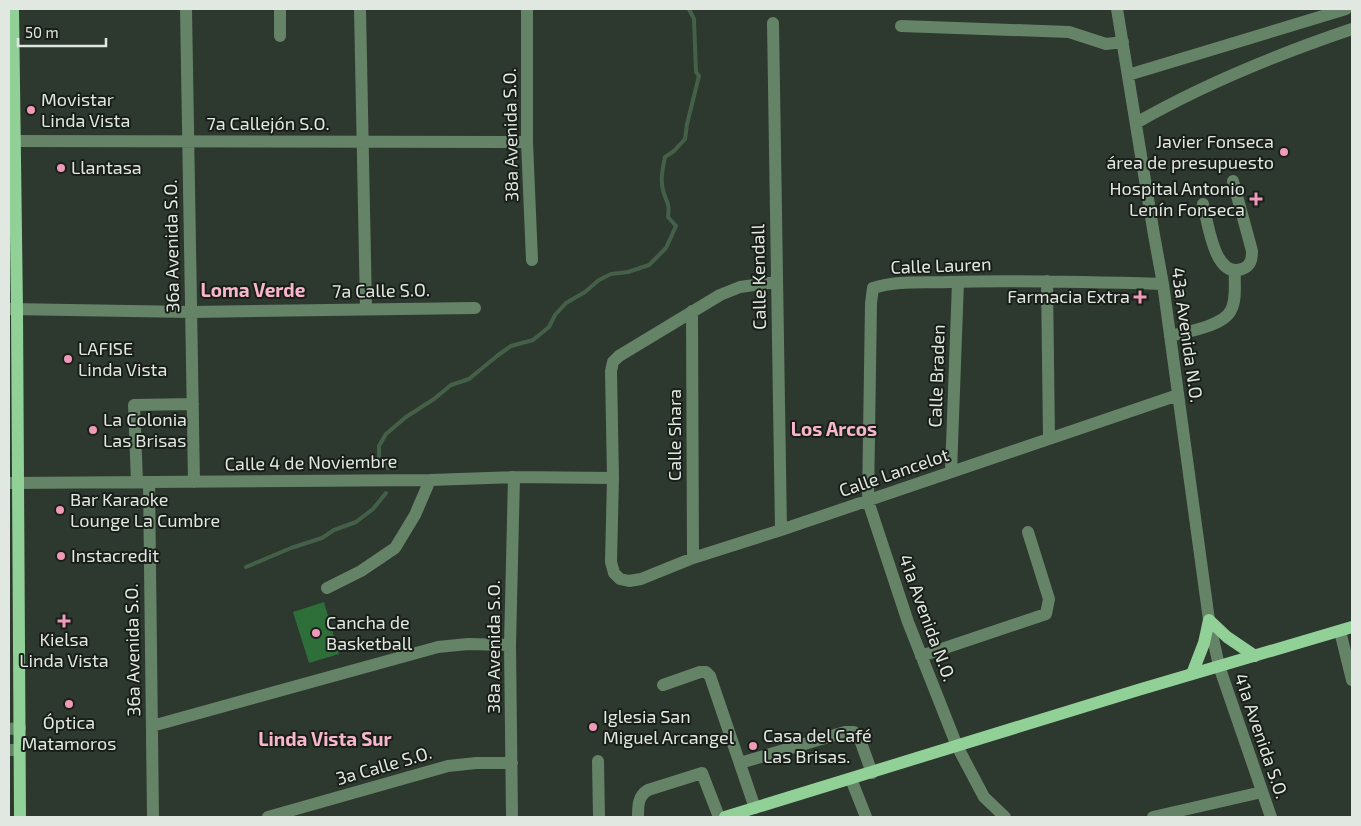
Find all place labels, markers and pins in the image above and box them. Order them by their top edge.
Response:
place label: Movistar Linda Vista [41,88,130,131]
marker: Movistar Linda Vista [25,104,37,116]
place label: Javier Fonseca área de presupuesto [1106,130,1274,173]
marker: Javier Fonseca área de presupuesto [1278,146,1290,158]
place label: Llantasa [71,156,142,178]
marker: Llantasa [55,162,67,174]
place label: Hospital Antonio Lenín Fonseca [1110,177,1245,220]
marker: Hospital Antonio Lenín Fonseca [1249,192,1263,206]
place label: Farmacia Extra [1007,285,1130,307]
marker: Farmacia Extra [1134,291,1146,303]
place label: LAFISE Linda Vista [78,337,167,380]
marker: LAFISE Linda Vista [62,353,74,365]
place label: La Colonia Las Brisas [103,408,187,451]
marker: La Colonia Las Brisas [87,424,99,436]
place label: Bar Karaoke Lounge La Cumbre [70,488,220,531]
marker: Bar Karaoke Lounge La Cumbre [54,504,66,516]
place label: Instacredit [71,544,159,566]
marker: Instacredit [55,550,67,562]
place label: Cancha de Basketball [326,611,413,654]
marker: Kielsa Linda Vista [58,615,70,627]
marker: Cancha de Basketball [310,627,322,639]
place label: Kielsa Linda Vista [19,628,109,671]
marker: Óptica Matamoros [63,698,75,710]
place label: Iglesia San Miguel Arcangel [603,705,735,748]
place label: Óptica Matamoros [22,711,116,754]
marker: Iglesia San Miguel Arcangel [587,721,599,733]
place label: Casa del Café Las Brisas. [763,724,872,767]
marker: Casa del Café Las Brisas. [747,740,759,752]

